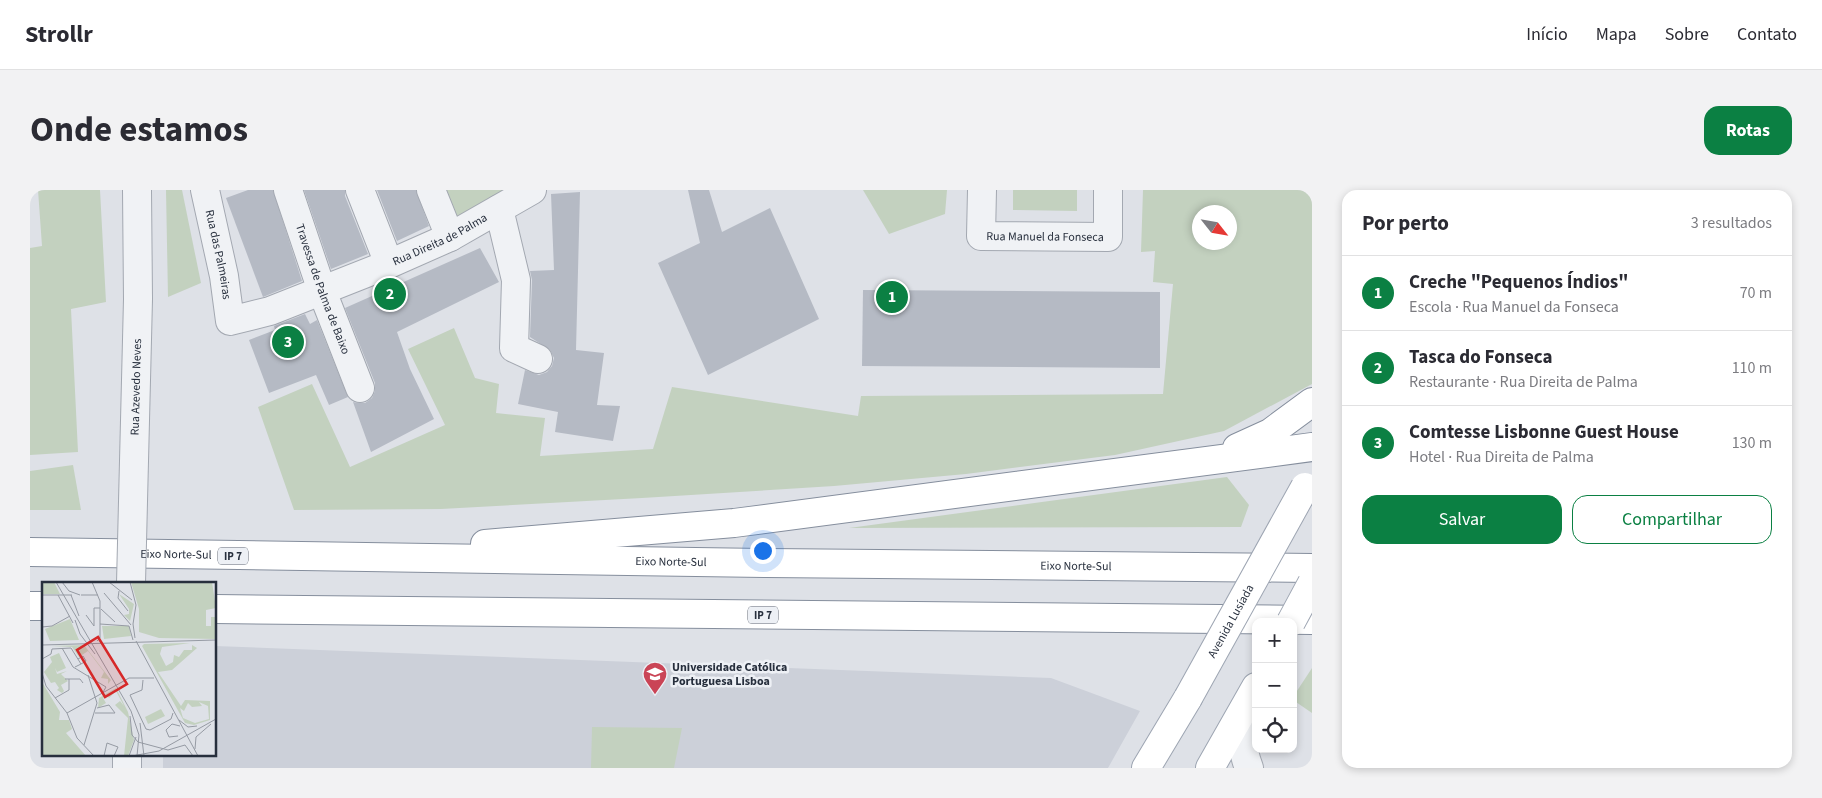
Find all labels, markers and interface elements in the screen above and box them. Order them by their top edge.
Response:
text: Strollr [25,17,93,52]
text: Início [1526,22,1568,47]
text: Mapa [1596,22,1637,47]
text: Sobre [1665,22,1709,47]
text: Contato [1737,22,1797,47]
text: Onde estamos [30,105,248,155]
button: Rotas [1704,106,1792,155]
north arrow [1192,205,1237,250]
street label: Rua das Palmeiras [201,208,235,301]
text: Por perto [1362,208,1449,238]
street label: Rua Direita de Palma [390,209,491,270]
text: 3 resultados [1691,212,1772,234]
street label: Travessa de Palma de Baixo [291,222,354,357]
street label: Rua Manuel da Fonseca [986,228,1104,246]
text: Creche "Pequenos Índios" [1409,269,1628,296]
pin: 2 [374,275,406,313]
pin: 1 [876,278,908,316]
text: 1 [1374,282,1382,304]
text: 70 m [1740,282,1772,304]
text: Escola · Rua Manuel da Fonseca [1409,296,1619,318]
pin: 3 [272,323,304,361]
street label: Rua Azevedo Neves [127,338,146,436]
text: Tasca do Fonseca [1409,344,1553,371]
text: 2 [1374,357,1382,379]
text: 110 m [1732,357,1772,379]
text: Restaurante · Rua Direita de Palma [1409,371,1638,393]
text: Comtesse Lisbonne Guest House [1409,419,1679,446]
text: 3 [1374,432,1382,454]
text: 130 m [1732,432,1772,454]
text: Hotel · Rua Direita de Palma [1409,446,1594,468]
button: Salvar [1362,495,1562,544]
button: Compartilhar [1572,495,1772,544]
your location [750,538,776,564]
street label: Eixo Norte-Sul [140,546,212,564]
road number: IP 7 [218,548,248,564]
street label: Eixo Norte-Sul [635,553,707,571]
street label: Eixo Norte-Sul [1040,558,1112,575]
street label: Avenida Lusíada [1204,581,1258,661]
inset map [42,582,216,756]
road number: IP 7 [748,606,778,624]
map controls [1252,618,1297,753]
button: + [1252,618,1297,663]
place label: Universidade Católica Portuguesa Lisboa [672,659,787,690]
school or university icon: Universidade Católica Portuguesa Lisboa [642,661,668,695]
button: − [1252,663,1297,708]
button: locate [1252,708,1297,753]

